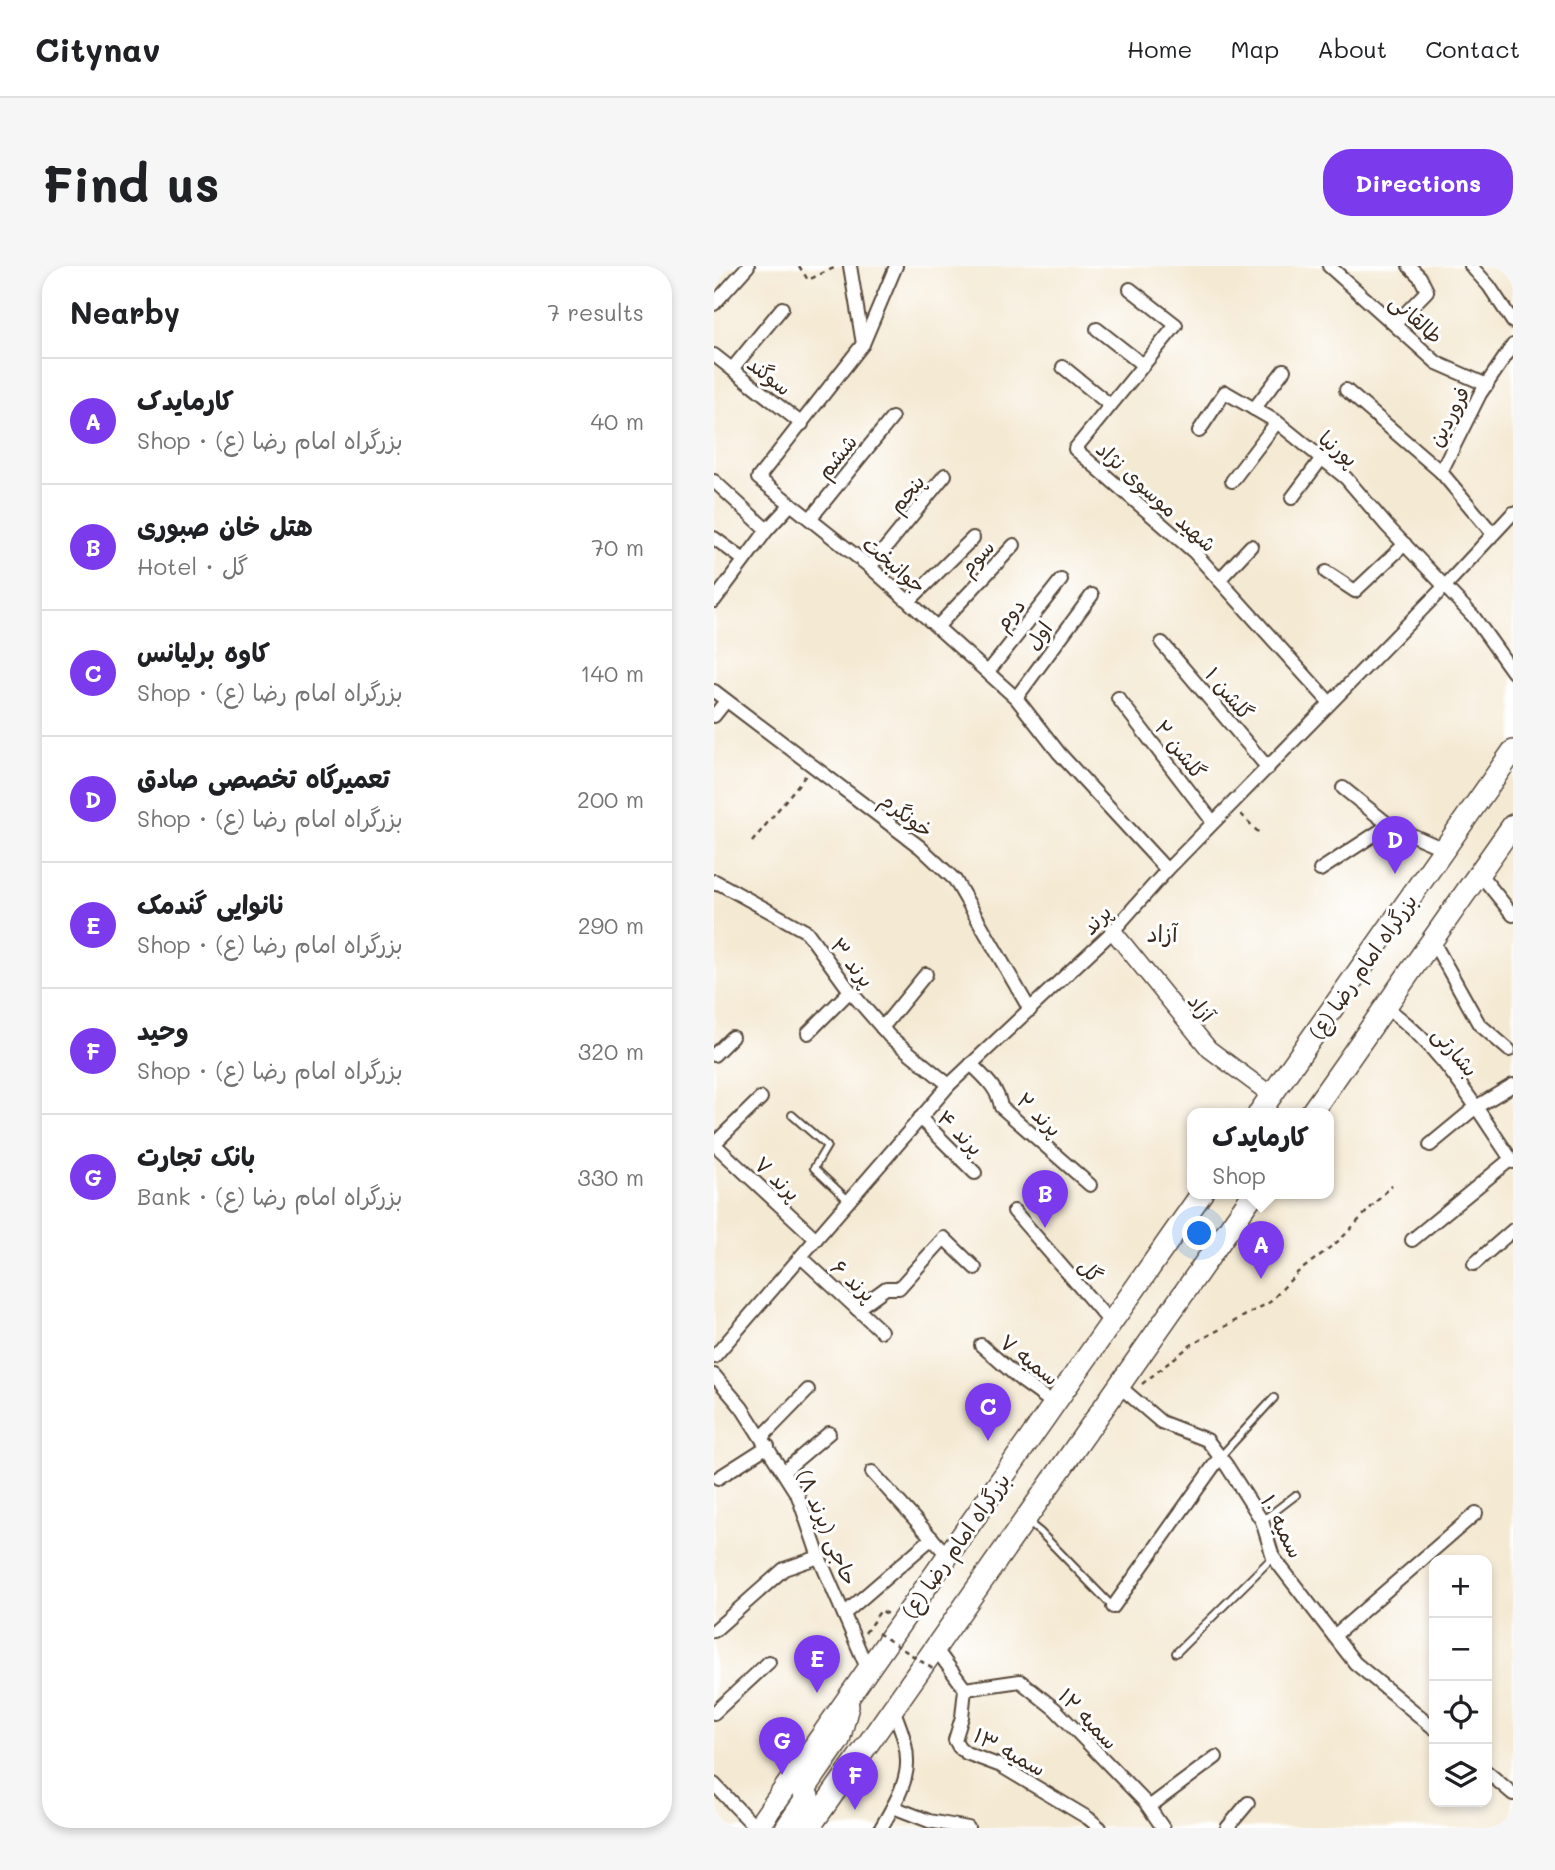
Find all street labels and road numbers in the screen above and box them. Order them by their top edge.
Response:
street label: طالقانی [1383,287,1449,350]
street label: سوگند [742,349,798,401]
street label: فروردین [1421,381,1475,451]
street label: پورنیا [1313,424,1364,473]
street label: ششم [810,428,865,486]
street label: شهید موسوی نژاد [1090,435,1223,558]
street label: پنجم [882,468,933,520]
street label: جوانبخت [857,529,932,599]
street label: سوم [953,533,1002,584]
street label: دوم [988,592,1033,638]
street label: اول [1019,615,1057,655]
street label: گلشن ۱ [1200,661,1260,725]
street label: گلشن ۲ [1149,714,1213,784]
street label: خونگرم [872,785,939,846]
street label: بزرگراه امام رضا (ع) [1302,888,1425,1046]
street label: پرند [1075,898,1117,940]
street label: پرند ۳ [824,932,881,993]
street label: آزاد [1183,987,1222,1027]
street label: بشارتی [1426,1020,1485,1083]
street label: پرند ۲ [1011,1086,1068,1143]
street label: پرند ۴ [932,1103,990,1161]
street label: پرند ۷ [749,1150,807,1207]
street label: گل [1073,1252,1109,1288]
street label: پرند ۶ [825,1253,882,1308]
street label: سمیه ۷ [995,1327,1065,1391]
street label: حاجی (پرند ۸) [790,1465,864,1590]
street label: بزرگراه امام رضا (ع) [895,1467,1018,1625]
street label: سمیه ۱۰ [1256,1490,1310,1562]
street label: سمیه ۱۲ [1053,1682,1125,1754]
street label: سمیه ۱۳ [969,1721,1051,1781]

